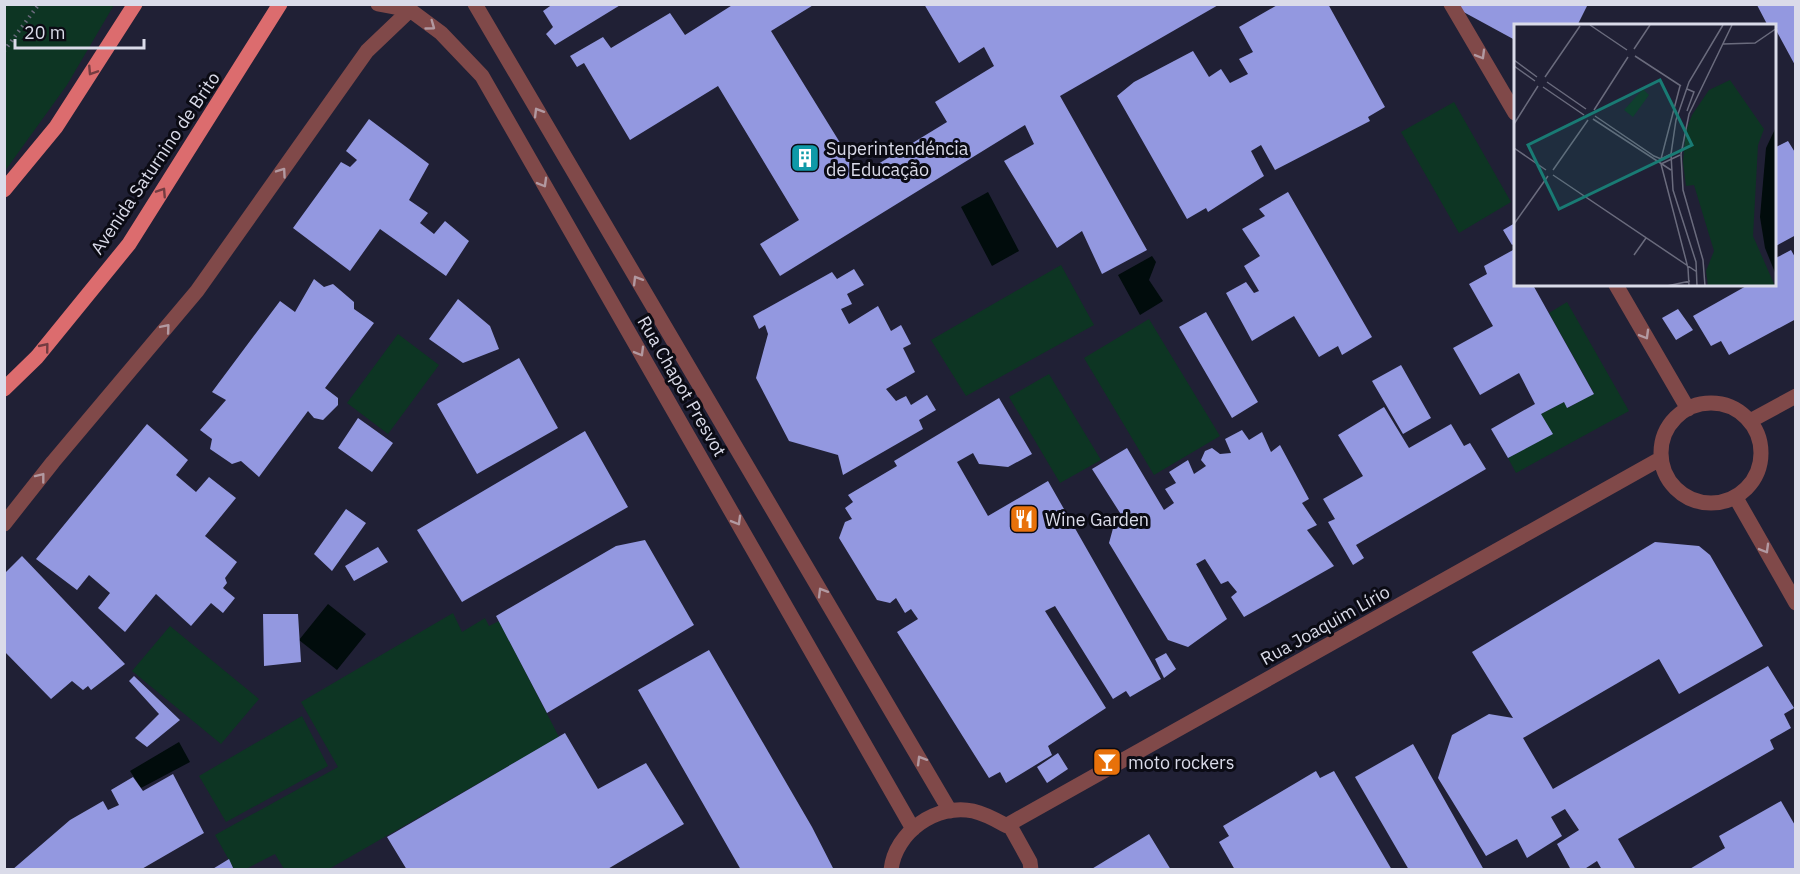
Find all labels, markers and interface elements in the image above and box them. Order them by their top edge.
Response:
scale bar [15,12,144,50]
one-way arrow [424,18,435,29]
text: 20 m [24,21,66,44]
inset map [1514,24,1776,286]
one-way arrow [1474,49,1485,59]
one-way arrow [88,64,99,75]
street label: Avenida Saturnino de Brito [85,67,225,259]
one-way arrow [534,107,546,118]
place label: Superintendéncia de Educação [826,137,969,181]
building icon: Superintendéncia de Educação [789,142,821,174]
one-way arrow [275,167,286,178]
one-way arrow [536,177,547,187]
one-way arrow [155,187,166,198]
one-way arrow [633,276,645,286]
street label: Rua Chapot Presvot [632,312,732,460]
one-way arrow [159,324,170,335]
one-way arrow [1638,329,1649,340]
one-way arrow [37,343,48,354]
one-way arrow [633,346,644,356]
one-way arrow [33,473,44,484]
restaurant icon: Wine Garden [1008,503,1040,535]
place label: Wine Garden [1045,508,1149,531]
one-way arrow [729,515,741,526]
one-way arrow [1758,543,1769,553]
street label: Rua Joaquim Lírio [1256,580,1394,670]
one-way arrow [817,588,829,598]
bar icon: moto rockers [1091,746,1123,778]
place label: moto rockers [1128,751,1234,774]
one-way arrow [916,756,928,766]

